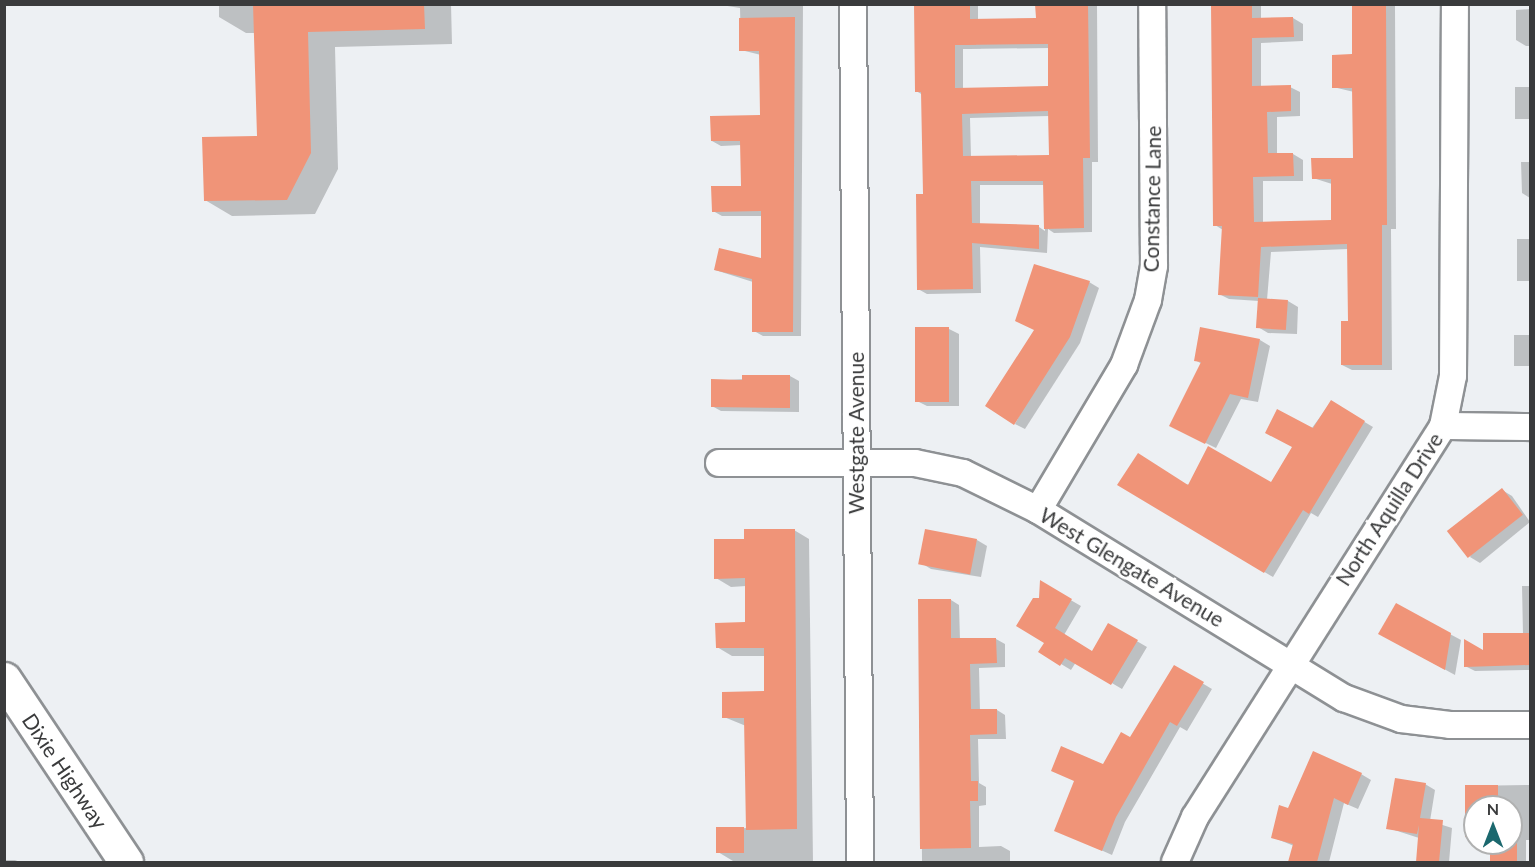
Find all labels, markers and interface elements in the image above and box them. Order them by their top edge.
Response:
street label: Constance Lane [1138,126,1166,272]
street label: Westgate Avenue [843,352,869,514]
street label: North Aquilla Drive [1330,427,1448,591]
street label: West Glengate Avenue [1035,502,1229,632]
street label: Dixie Highway [17,709,113,833]
north arrow [1463,795,1523,855]
text: N [1487,799,1499,818]

